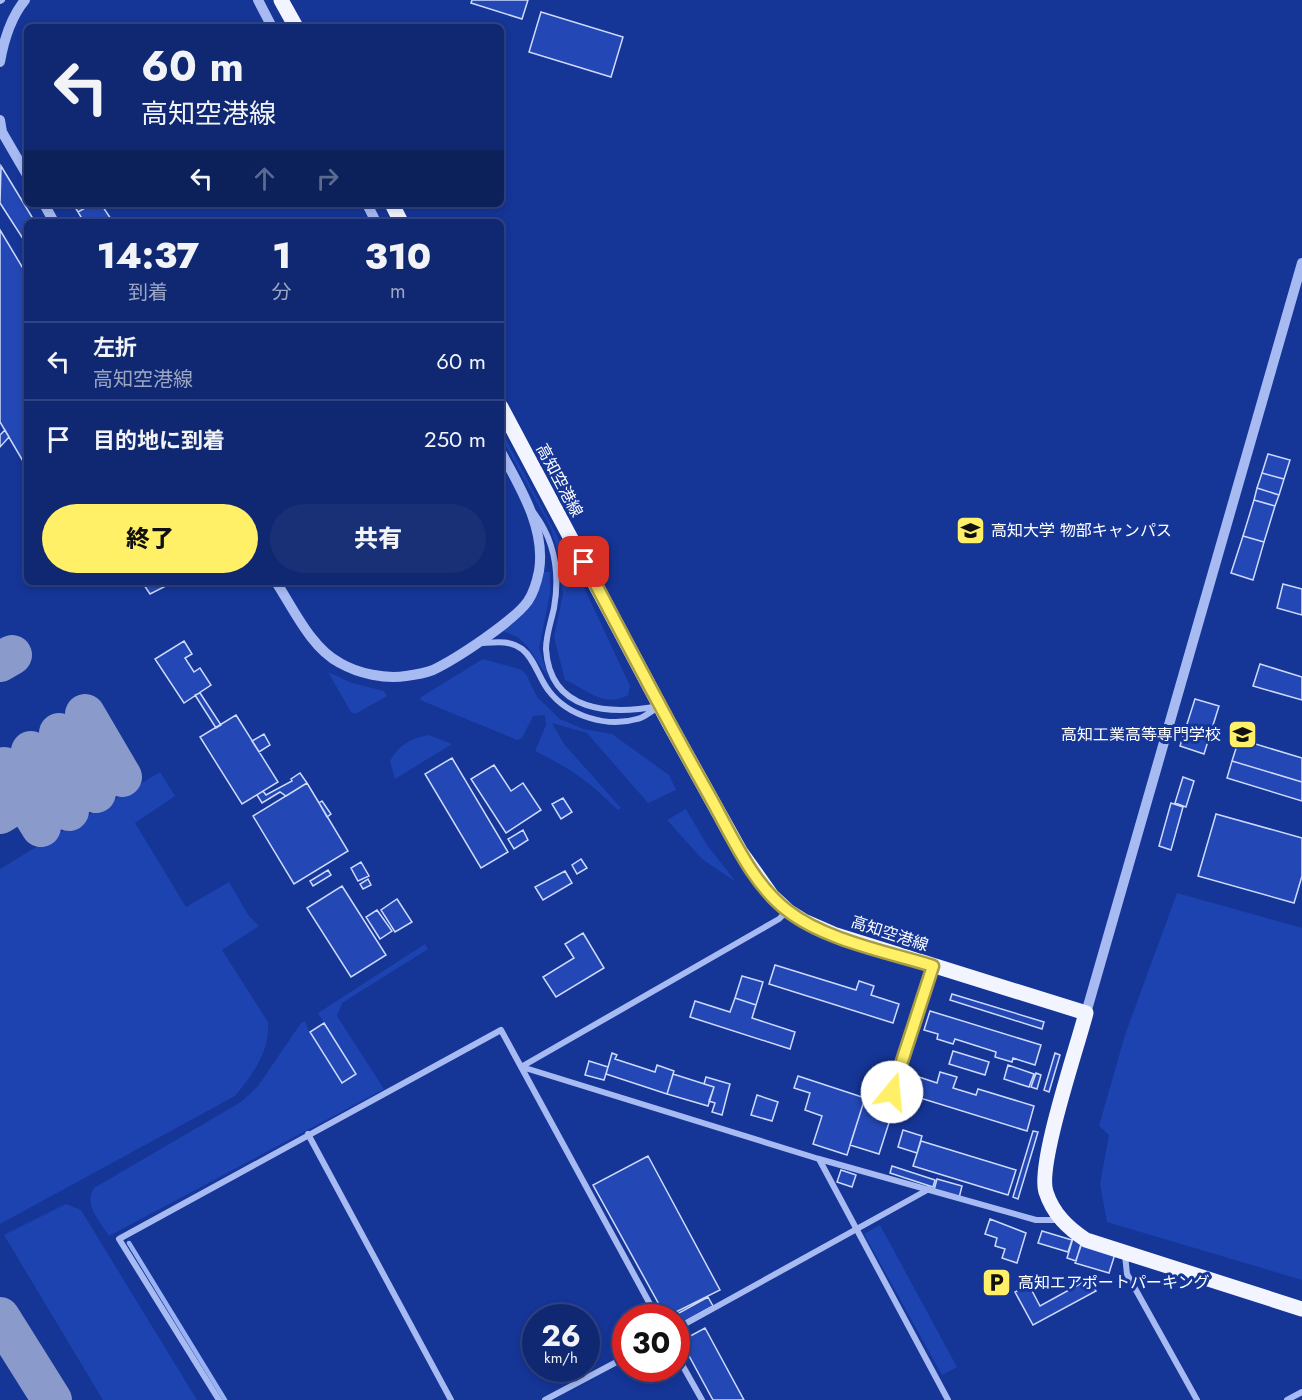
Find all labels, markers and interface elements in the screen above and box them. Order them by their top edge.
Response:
text: 60 m [141,36,244,97]
icon: left [42,48,120,126]
text: 高知空港線 [141,94,276,133]
icon: left [185,162,218,195]
icon: ahead [248,162,281,195]
icon: right [311,162,344,195]
text: 14:37 [97,229,199,281]
text: 1 [272,229,291,281]
text: 310 [365,230,431,282]
text: m [390,277,406,306]
text: 到着 [128,278,168,307]
text: 分 [272,278,292,307]
text: 左折 [93,331,137,363]
icon: left [42,345,75,378]
text: 60 m [436,345,486,377]
text: 高知空港線 [93,365,193,394]
icon: arrive [42,423,75,456]
text: 250 m [424,423,486,455]
text: 目的地に到着 [93,424,225,456]
street label: 高知空港線 [531,440,588,521]
button: 終了 [42,504,258,573]
button: 共有 [270,504,486,573]
school or university icon: 高知大学 物部キャンパス [954,514,986,546]
place label: 高知大学 物部キャンパス [991,519,1172,542]
pin [558,536,609,587]
icon: arrive [567,545,600,578]
school or university icon: 高知工業高等専門学校 [1226,718,1258,750]
place label: 高知工業高等専門学校 [1061,723,1221,746]
street label: 高知空港線 [848,910,931,957]
position arrow [860,1060,924,1124]
parking icon: 高知エアポートパーキング [981,1266,1013,1298]
place label: 高知エアポートパーキング [1018,1271,1210,1294]
speed limit sign: 30 [612,1304,690,1382]
text: 26 [541,1314,581,1357]
text: km/h [544,1347,578,1369]

